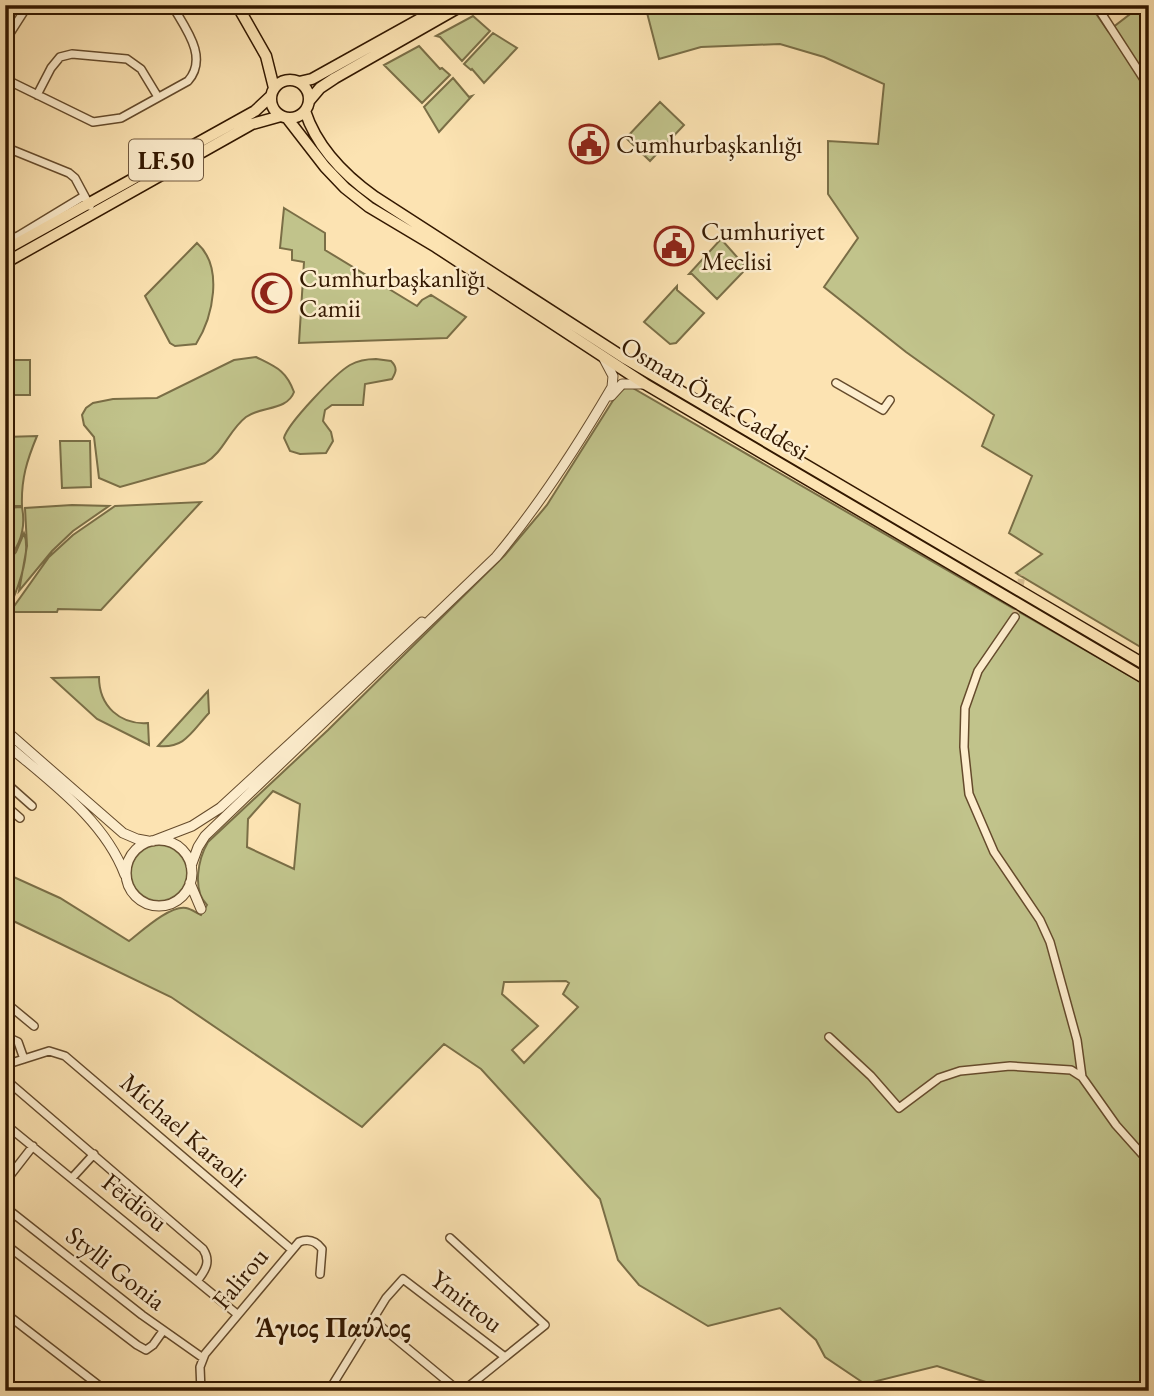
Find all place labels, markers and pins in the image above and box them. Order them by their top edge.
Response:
public building icon: Cumhurbaşkanlığı [568,123,610,165]
place label: Cumhurbaşkanlığı [616,127,802,161]
place label: Cumhuriyet Meclisi [701,214,825,278]
public building icon: Cumhuriyet Meclisi [653,225,695,267]
place label: Cumhurbaşkanlığı Camii [299,261,485,325]
mosque icon: Cumhurbaşkanlığı Camii [251,272,293,314]

